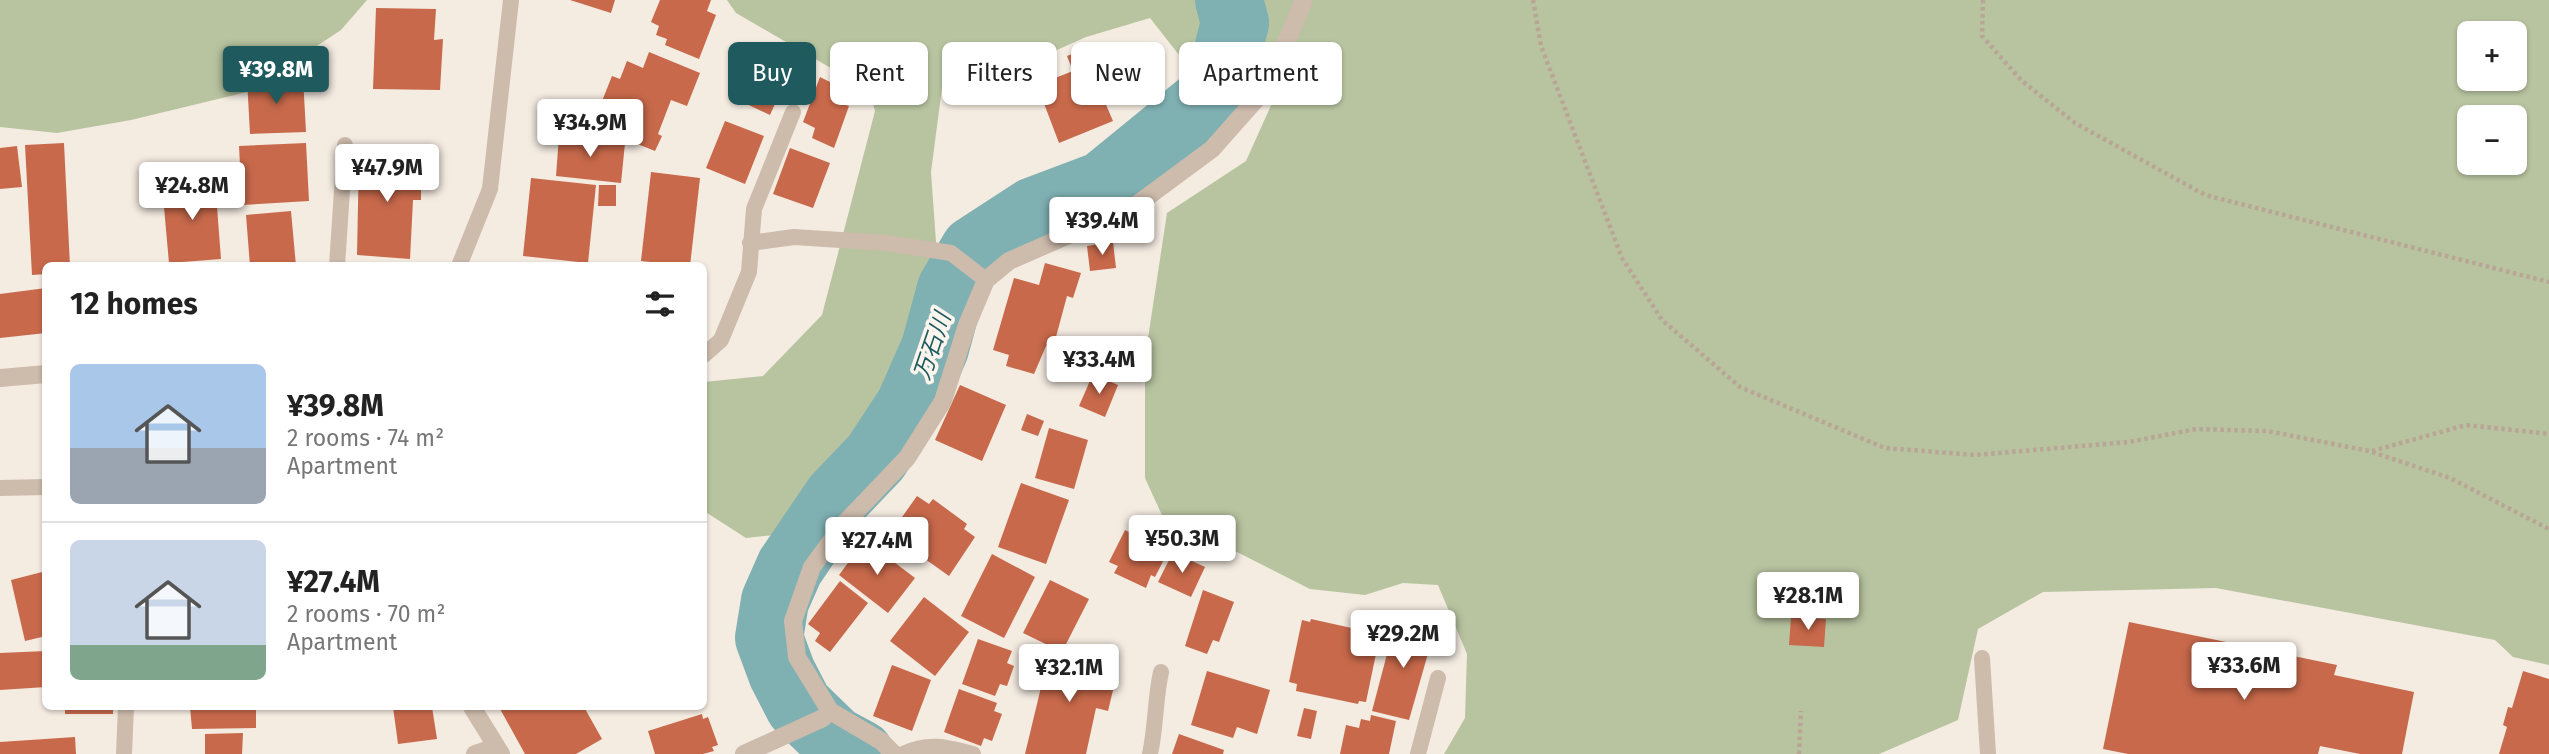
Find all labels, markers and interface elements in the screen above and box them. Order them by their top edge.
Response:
map controls [2457,21,2527,175]
button: + [2457,21,2527,91]
chip: Buy [728,42,816,105]
chip: Rent [830,42,928,105]
chip: Filters [942,42,1057,105]
chip: New [1071,42,1165,105]
chip: Apartment [1179,42,1342,105]
pin: ¥39.8M [219,46,333,106]
text: ¥39.8M [239,55,313,83]
pin: ¥34.9M [533,100,647,159]
button: − [2457,105,2527,175]
text: ¥34.9M [553,108,627,136]
pin: ¥47.9M [330,144,444,204]
text: ¥47.9M [351,153,423,181]
pin: ¥24.8M [135,162,249,222]
text: ¥24.8M [155,171,229,199]
pin: ¥39.4M [1045,198,1159,257]
text: ¥39.4M [1065,206,1139,234]
icon: filters [641,285,679,323]
text: 12 homes [70,286,198,322]
water label: 万石川 [908,306,957,383]
pin: ¥33.4M [1042,336,1156,396]
text: ¥33.4M [1063,345,1135,373]
text: ¥39.8M [287,388,384,424]
icon: home [126,392,210,476]
text: 2 rooms · 74 m² [287,424,444,452]
text: Apartment [287,452,397,480]
pin: ¥50.3M [1125,516,1239,575]
pin: ¥27.4M [820,518,934,577]
text: ¥50.3M [1145,524,1219,552]
text: ¥27.4M [841,526,913,554]
text: ¥27.4M [287,564,380,600]
icon: home [126,568,210,652]
pin: ¥28.1M [1751,572,1865,632]
text: ¥28.1M [1773,581,1843,609]
text: 2 rooms · 70 m² [287,600,445,628]
pin: ¥29.2M [1346,610,1460,670]
text: ¥29.2M [1367,619,1439,647]
text: Apartment [287,628,397,656]
pin: ¥33.6M [2187,642,2301,702]
pin: ¥32.1M [1012,644,1126,704]
text: ¥33.6M [2208,651,2280,679]
text: ¥32.1M [1035,653,1103,681]

